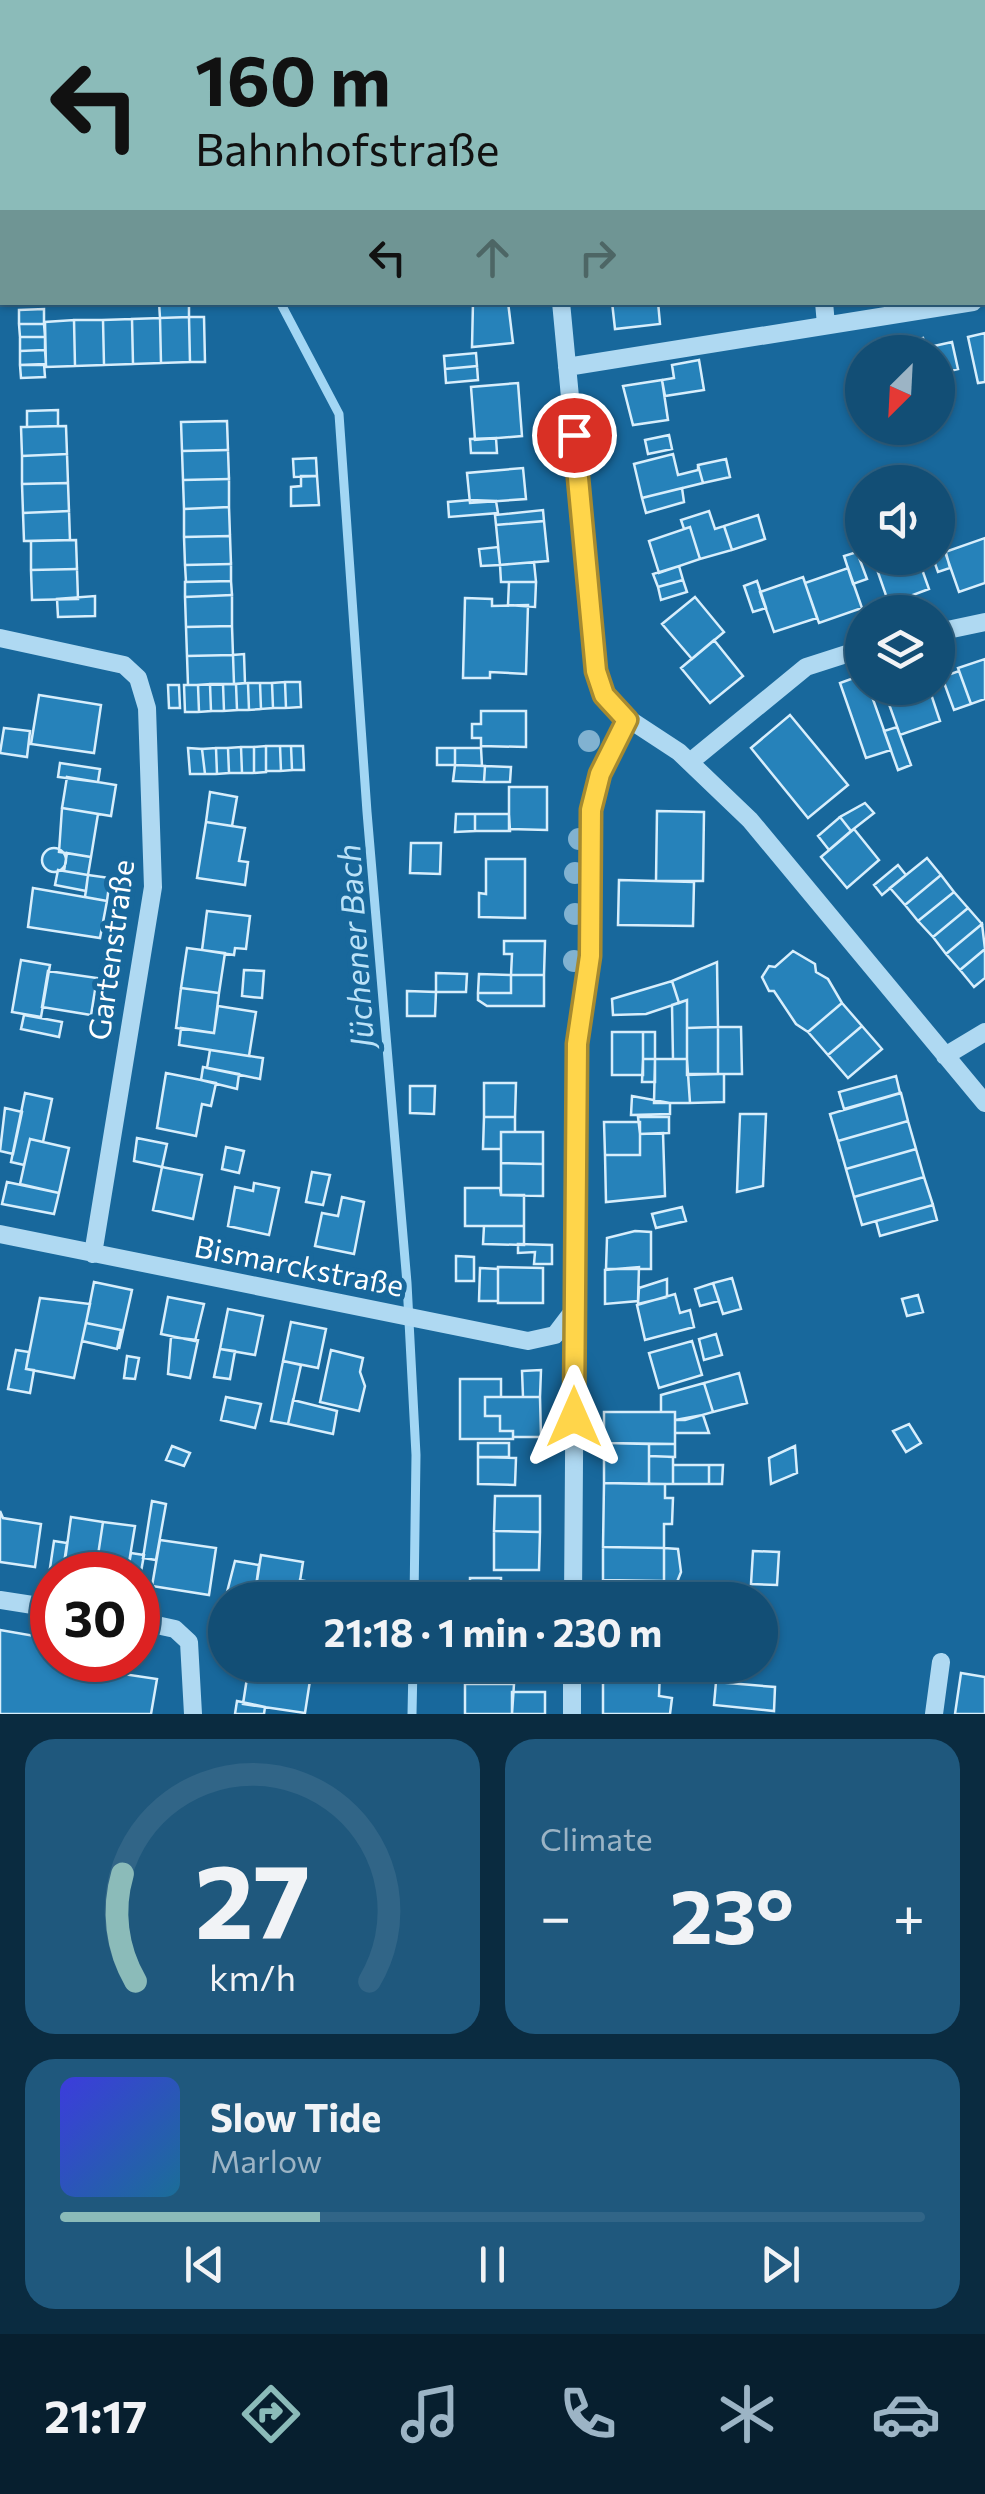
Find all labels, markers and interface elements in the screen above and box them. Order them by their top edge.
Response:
text: 160 m [195,35,391,120]
icon: left [30,40,160,170]
text: Bahnhofstraße [195,120,500,175]
icon: left [360,230,415,285]
icon: ahead [465,230,520,285]
icon: right [570,230,625,285]
north arrow [845,335,955,445]
map controls [845,335,955,705]
pin [532,393,617,478]
icon: arrive [547,408,602,463]
button: sound [845,465,955,575]
button: layers [845,595,955,705]
water label: Jüchener Bach [327,843,381,1052]
street label: Gartenstraße [79,857,141,1042]
street label: Bismarckstraße [192,1226,407,1303]
position arrow [522,1365,626,1469]
speed limit sign: 30 [30,1552,160,1682]
text: 21:18 · 1 min · 230 m [324,1608,662,1655]
text: Climate [540,1818,653,1858]
text: 27 [195,1833,310,1960]
text: 23° [670,1868,794,1959]
text: − [540,1881,571,1948]
text: + [893,1881,925,1948]
text: km/h [209,1955,296,1998]
text: Slow Tide [210,2093,381,2140]
text: Marlow [210,2140,322,2180]
icon: previous [177,2237,232,2292]
icon: pause [465,2237,520,2292]
icon: next [753,2237,808,2292]
icon: directions [236,2379,306,2449]
icon: music [395,2379,465,2449]
icon: phone [553,2379,623,2449]
icon: climate [712,2379,782,2449]
icon: car [871,2379,941,2449]
text: 21:17 [44,2387,147,2442]

